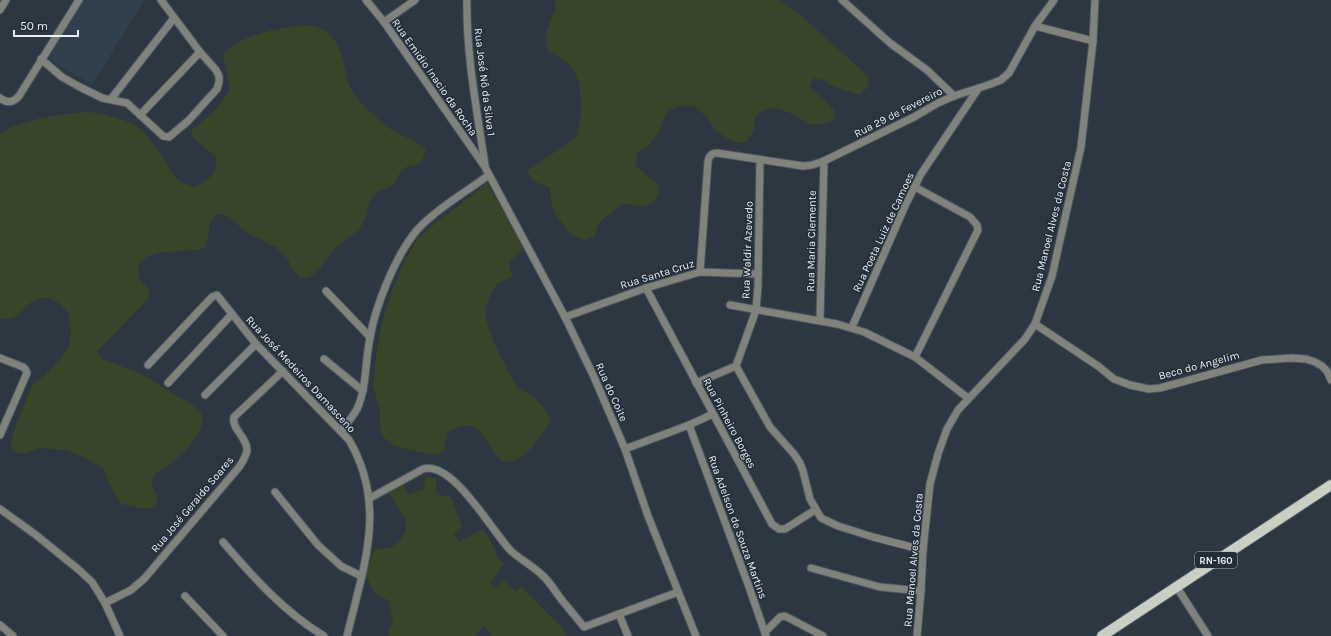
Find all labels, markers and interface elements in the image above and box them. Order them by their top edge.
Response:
scale bar [14,12,78,38]
street label: Rua Emidio Inacio da Rocha [389,16,480,138]
text: 50 m [20,19,48,33]
street label: Rua José Nô da Silva 1 [471,27,498,137]
street label: Rua 29 de Fevereiro [852,85,945,140]
street label: Rua Manoel Alves da Costa [1029,159,1074,293]
street label: Rua Poeta Luiz de Camoes [850,170,917,294]
street label: Rua Maria Clemente [804,190,819,292]
street label: Rua Waldir Azevedo [739,201,756,299]
street label: Rua Santa Cruz [619,257,696,292]
street label: Rua José Medeiros Damasceno [243,313,358,435]
street label: Beco do Angelim [1157,348,1241,383]
street label: Rua do Coite [593,361,630,424]
street label: Rua Pinheiro Borges [700,376,759,471]
street label: Rua José Geraldo Soares [148,453,237,555]
street label: Rua Adelson de Souza Martins [705,454,770,601]
street label: Rua Manoel Alves da Costa [901,493,926,628]
road number: RN-160 [1195,552,1237,568]

